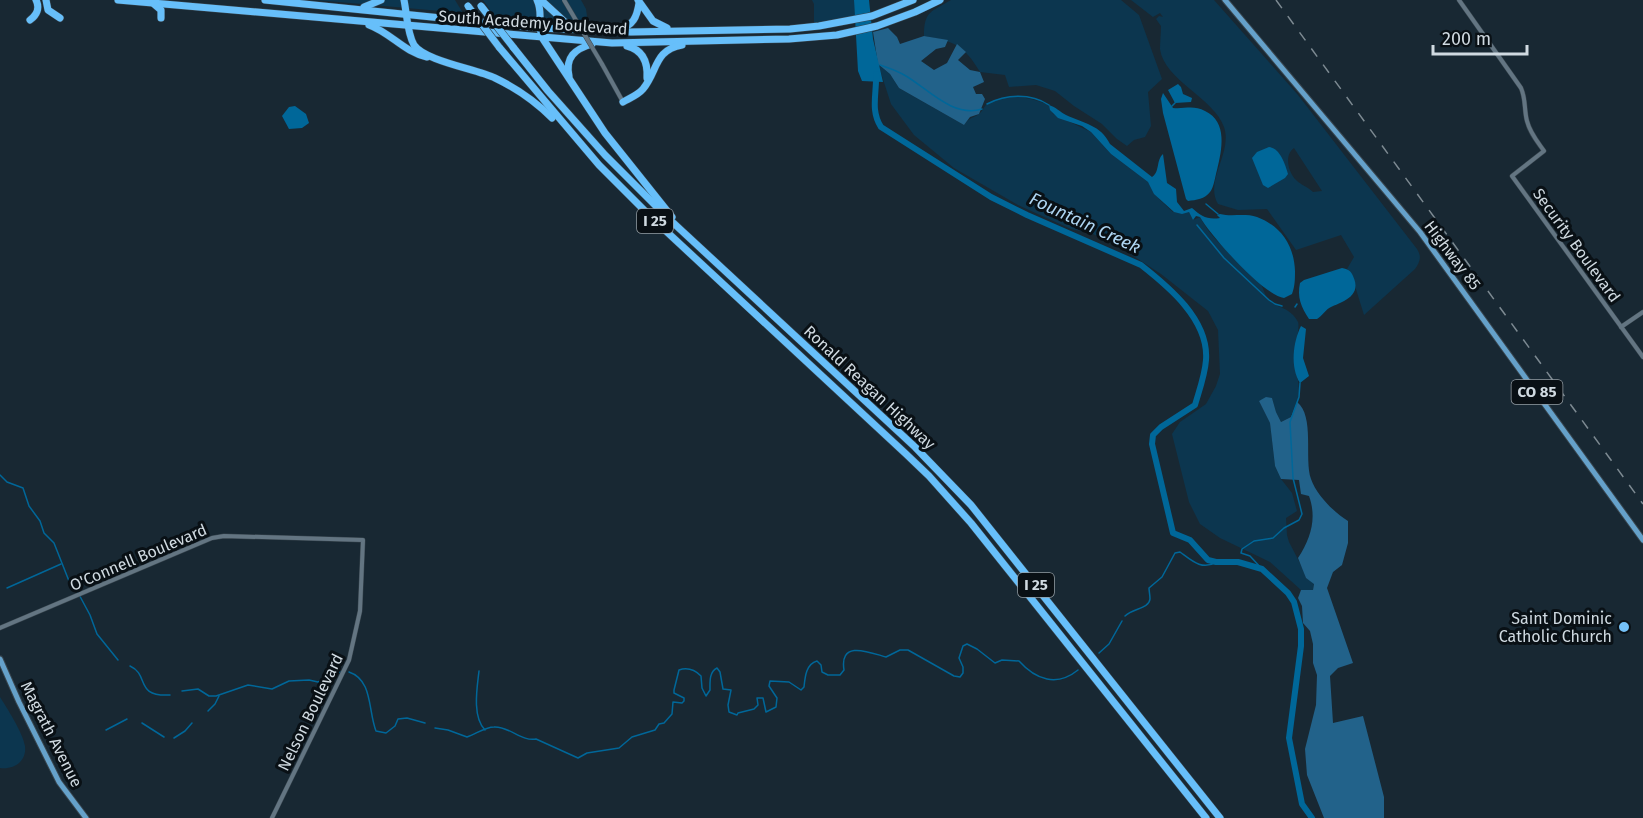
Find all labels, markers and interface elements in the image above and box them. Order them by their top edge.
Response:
street label: South Academy Boulevard [438,6,628,39]
scale bar [1433,18,1528,56]
text: 200 m [1442,28,1491,50]
street label: Security Boulevard [1529,185,1624,306]
water label: Fountain Creek [1026,188,1144,258]
road number: I 25 [637,209,673,233]
street label: Highway 85 [1420,217,1485,294]
street label: Ronald Reagan Highway [800,322,939,453]
road number: CO 85 [1512,380,1562,404]
street label: O'Connell Boulevard [67,520,210,595]
road number: I 25 [1018,573,1054,597]
place label: Saint Dominic Catholic Church [1499,609,1612,646]
marker: Saint Dominic Catholic Church [1617,620,1631,634]
street label: Nelson Boulevard [274,651,347,774]
street label: Magrath Avenue [17,678,86,790]

